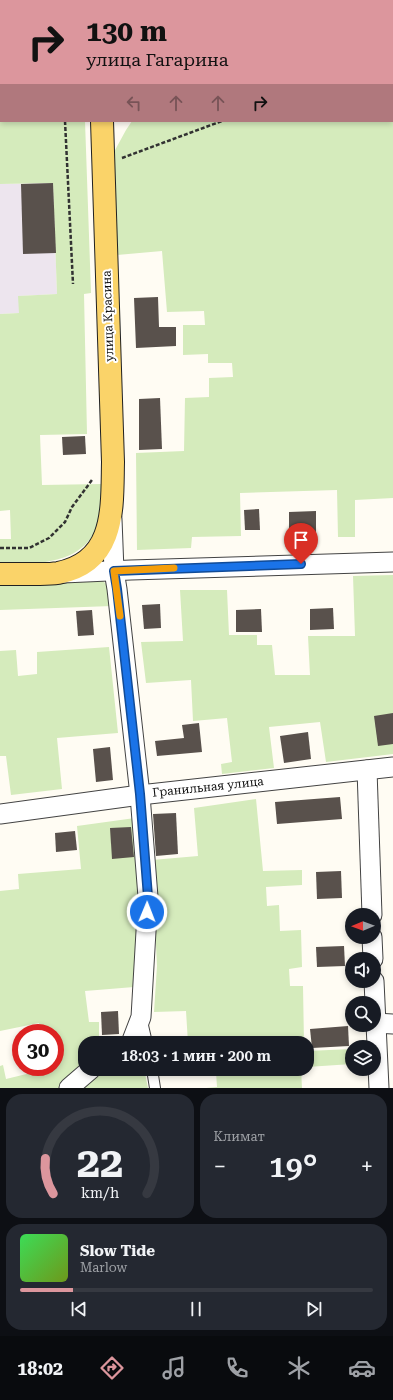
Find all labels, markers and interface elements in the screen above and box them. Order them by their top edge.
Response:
text: 130 m [86,15,167,48]
icon: right [20,16,72,68]
text: улица Гагарина [86,49,229,70]
icon: left [123,92,145,114]
icon: ahead [165,92,187,114]
icon: ahead [207,92,229,114]
icon: right [249,92,271,114]
street label: улица Красина [99,270,117,362]
pin [284,523,318,564]
icon: arrive [290,529,312,551]
street label: Гранильная улица [152,774,265,800]
position arrow [126,891,168,933]
north arrow [345,908,381,944]
map controls [345,908,381,1076]
button: sound [345,952,381,988]
button: search [345,996,381,1032]
speed limit sign: 30 [12,1024,64,1076]
button: layers [345,1040,381,1076]
text: 18:03 · 1 мин · 200 m [121,1047,271,1065]
text: Климат [214,1129,265,1144]
text: 22 [76,1138,123,1187]
text: 19° [269,1149,317,1184]
text: − [214,1154,226,1179]
text: + [361,1154,373,1179]
text: km/h [81,1185,119,1201]
text: Slow Tide [80,1242,155,1260]
text: Marlow [80,1260,127,1275]
icon: previous [68,1298,90,1320]
icon: pause [185,1298,207,1320]
icon: next [303,1298,325,1320]
icon: directions [98,1354,126,1382]
icon: music [160,1354,188,1382]
icon: phone [223,1354,251,1382]
icon: climate [285,1354,313,1382]
icon: car [348,1354,376,1382]
text: 18:02 [17,1358,63,1379]

